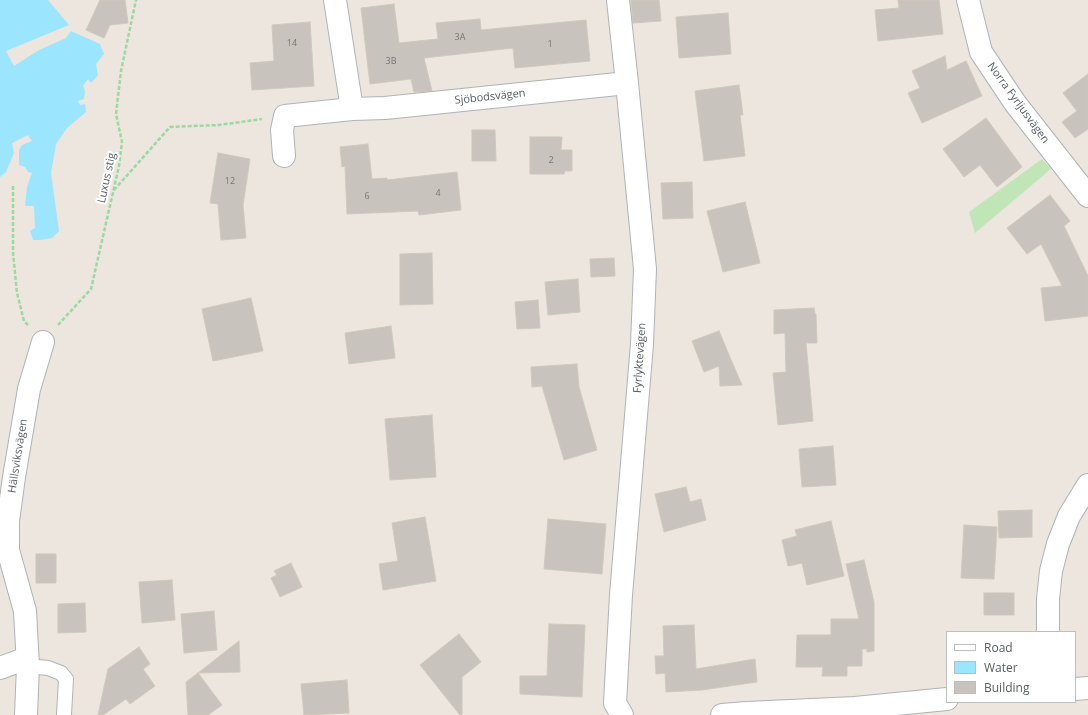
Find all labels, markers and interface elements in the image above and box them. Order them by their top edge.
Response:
house number: 3A [455,32,465,42]
house number: 14 [287,38,297,48]
house number: 1 [547,39,553,49]
house number: 3B [386,56,396,66]
street label: Norra Fyrljusvägen [984,60,1052,146]
street label: Sjöbodsvägen [454,87,526,107]
street label: Luxus stig [95,152,119,204]
house number: 2 [548,155,554,165]
house number: 12 [225,176,235,186]
house number: 4 [435,188,441,198]
house number: 6 [364,191,370,201]
street label: Fyrlyktevägen [631,322,649,394]
street label: Hällsviksvägen [6,418,30,494]
legend [946,631,1076,703]
text: Road [984,639,1013,656]
text: Water [984,659,1018,676]
text: Building [984,679,1029,696]

